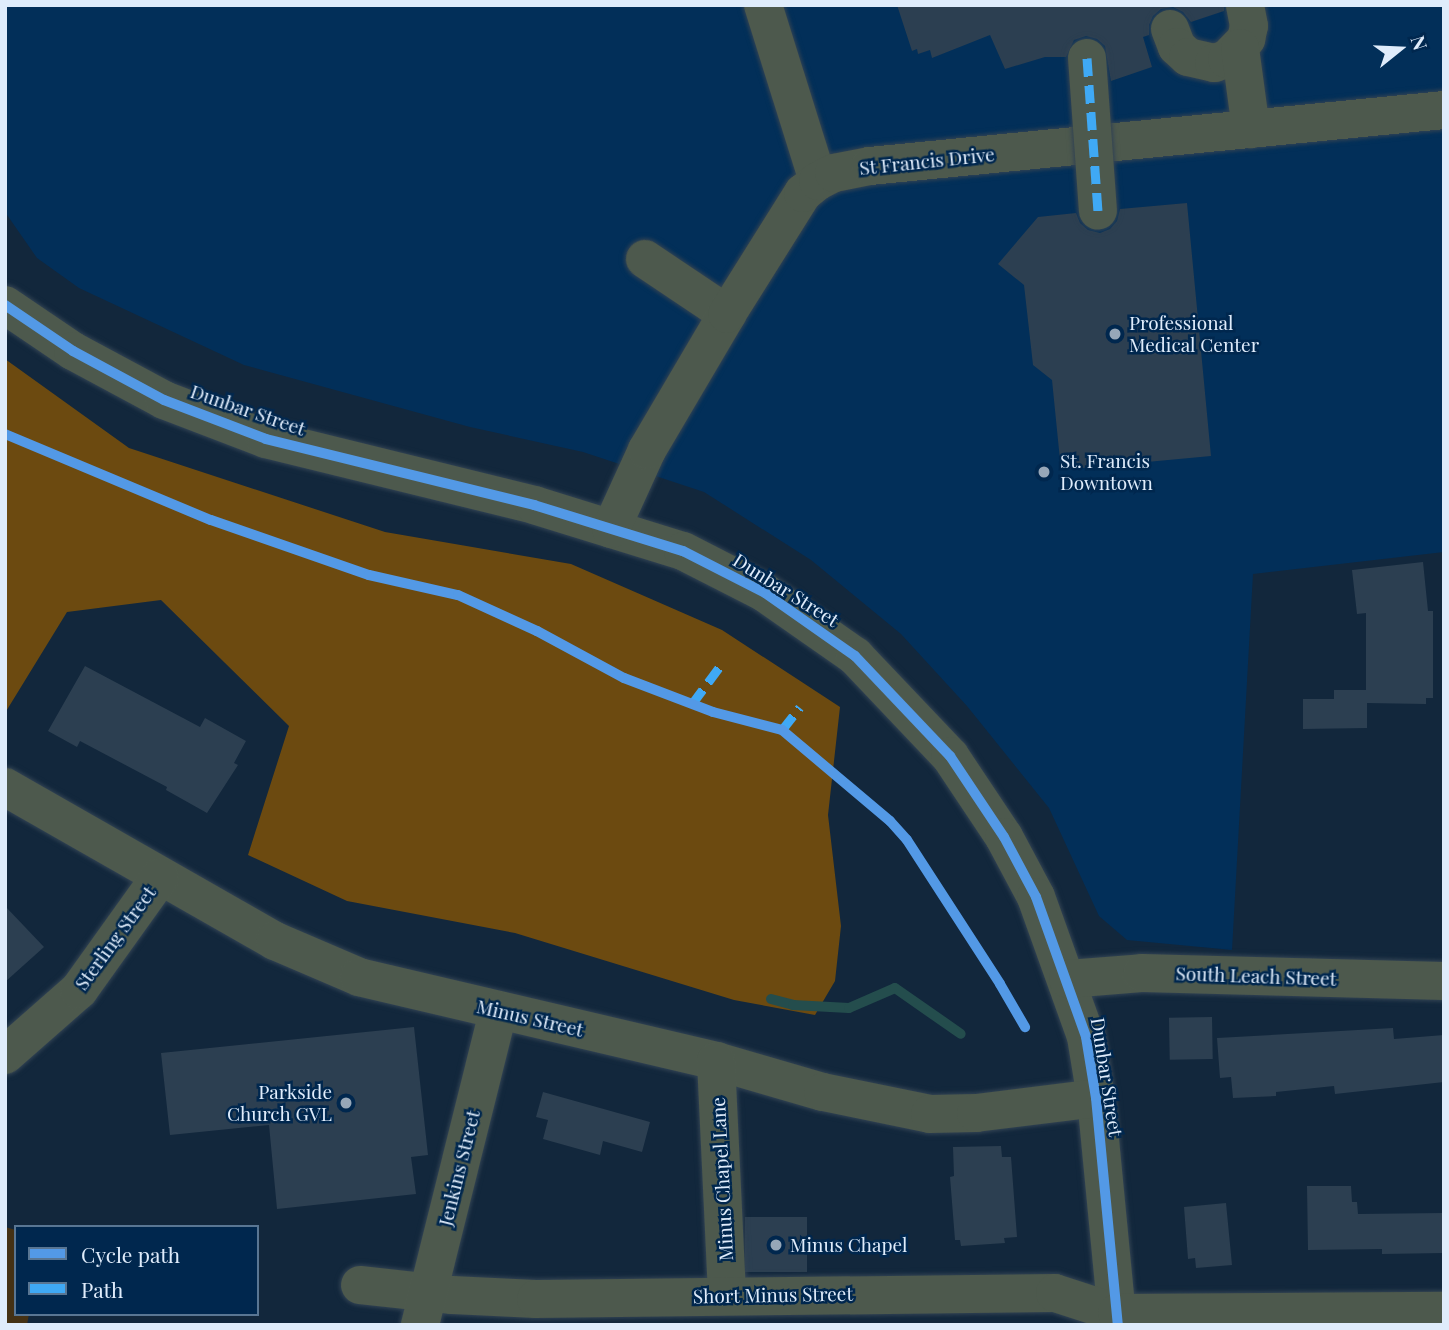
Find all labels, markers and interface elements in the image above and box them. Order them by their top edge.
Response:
north arrow [1365,14,1435,84]
text: N [1405,32,1434,53]
street label: St Francis Drive [858,143,996,179]
place label: Professional Medical Center [1129,312,1259,356]
marker: Professional Medical Center [1107,326,1123,342]
street label: Dunbar Street [187,380,309,440]
place label: St. Francis Downtown [1060,450,1153,494]
marker: St. Francis Downtown [1034,462,1054,482]
street label: Dunbar Street [729,548,843,632]
street label: Sterling Street [70,882,160,994]
street label: South Leach Street [1175,962,1337,990]
street label: Minus Street [474,995,586,1041]
street label: Dunbar Street [1086,1016,1128,1138]
place label: Parkside Church GVL [227,1081,332,1125]
marker: Parkside Church GVL [338,1095,354,1111]
street label: Minus Chapel Lane [706,1097,738,1261]
street label: Jenkins Street [434,1108,484,1228]
legend [14,1225,259,1316]
place label: Minus Chapel [790,1234,908,1256]
marker: Minus Chapel [768,1237,784,1253]
text: Cycle path [81,1240,180,1268]
text: Path [81,1275,123,1303]
street label: Short Minus Street [693,1282,853,1308]

